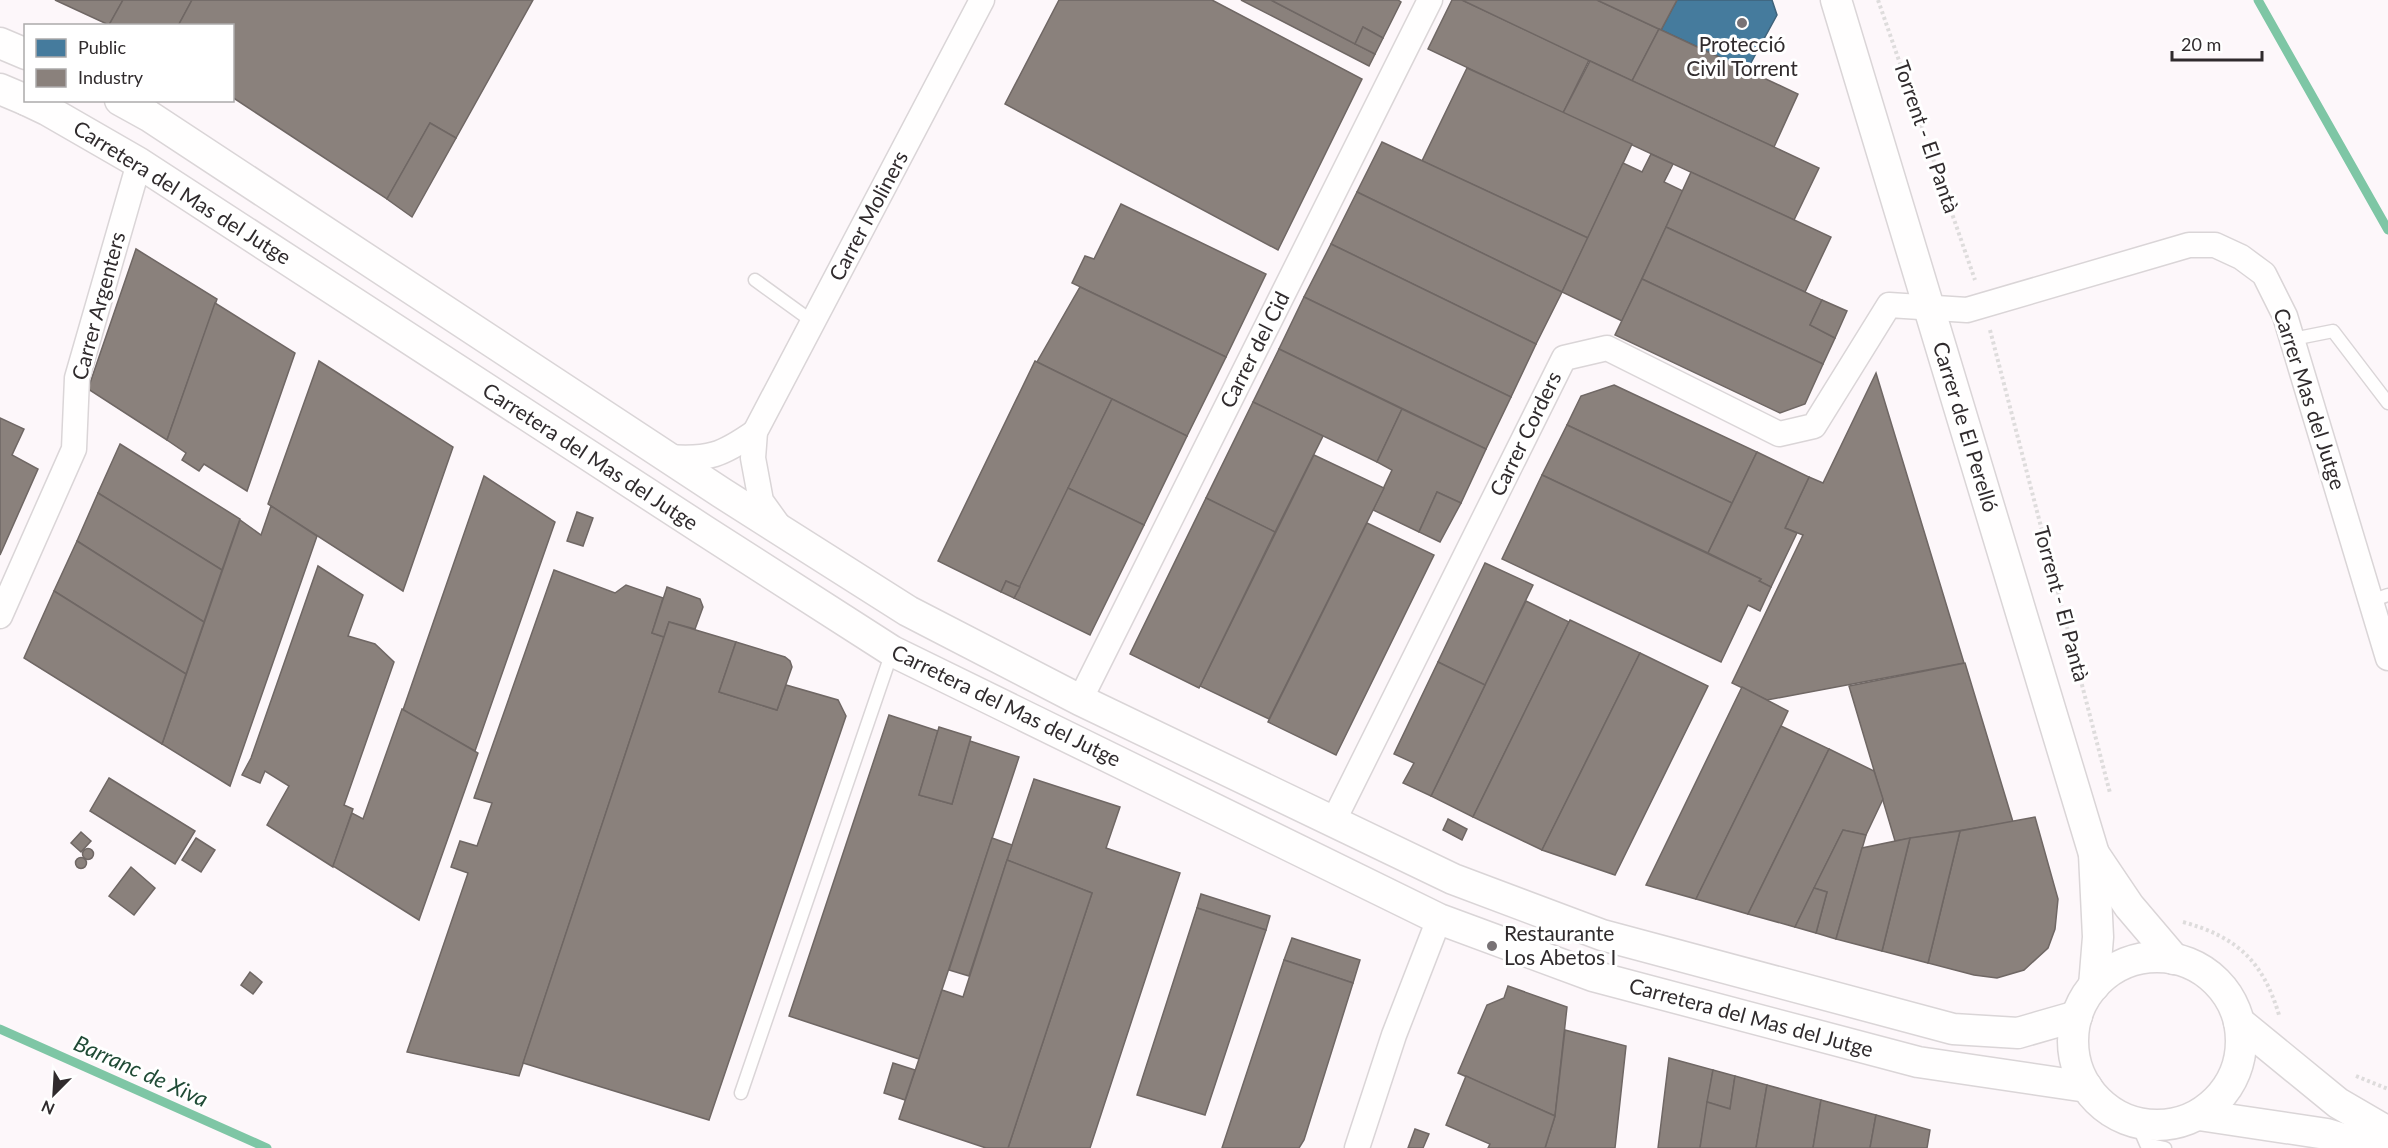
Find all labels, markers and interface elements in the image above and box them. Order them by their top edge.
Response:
marker: Protecció Civil Torrent [1735,16,1749,30]
legend [24,24,234,102]
scale bar [2172,24,2262,62]
place label: Protecció Civil Torrent [1686,31,1798,80]
text: 20 m [2181,33,2221,55]
text: Public [78,36,126,58]
street label: Torrent - El Pantà [1890,57,1965,216]
text: Industry [78,66,144,88]
street label: Carretera del Mas del Jutge [69,114,296,269]
street label: Carrer Moliners [823,146,912,285]
street label: Carrer Argenters [66,229,129,383]
street label: Carrer del Cid [1214,287,1294,412]
street label: Carrer Mas del Jutge [2269,305,2352,492]
street label: Carrer de El Perelló [1929,338,2004,515]
street label: Carrer Corders [1484,367,1566,500]
street label: Carretera del Mas del Jutge [478,377,703,535]
street label: Torrent - El Pantà [2030,523,2095,684]
street label: Carretera del Mas del Jutge [888,638,1125,771]
place label: Restaurante Los Abetos I [1504,920,1616,969]
marker: Restaurante Los Abetos I [1485,939,1499,953]
street label: Carretera del Mas del Jutge [1627,972,1876,1061]
water label: Barranc de Xiva [70,1029,212,1112]
north arrow [24,1064,84,1124]
text: N [38,1097,57,1119]

